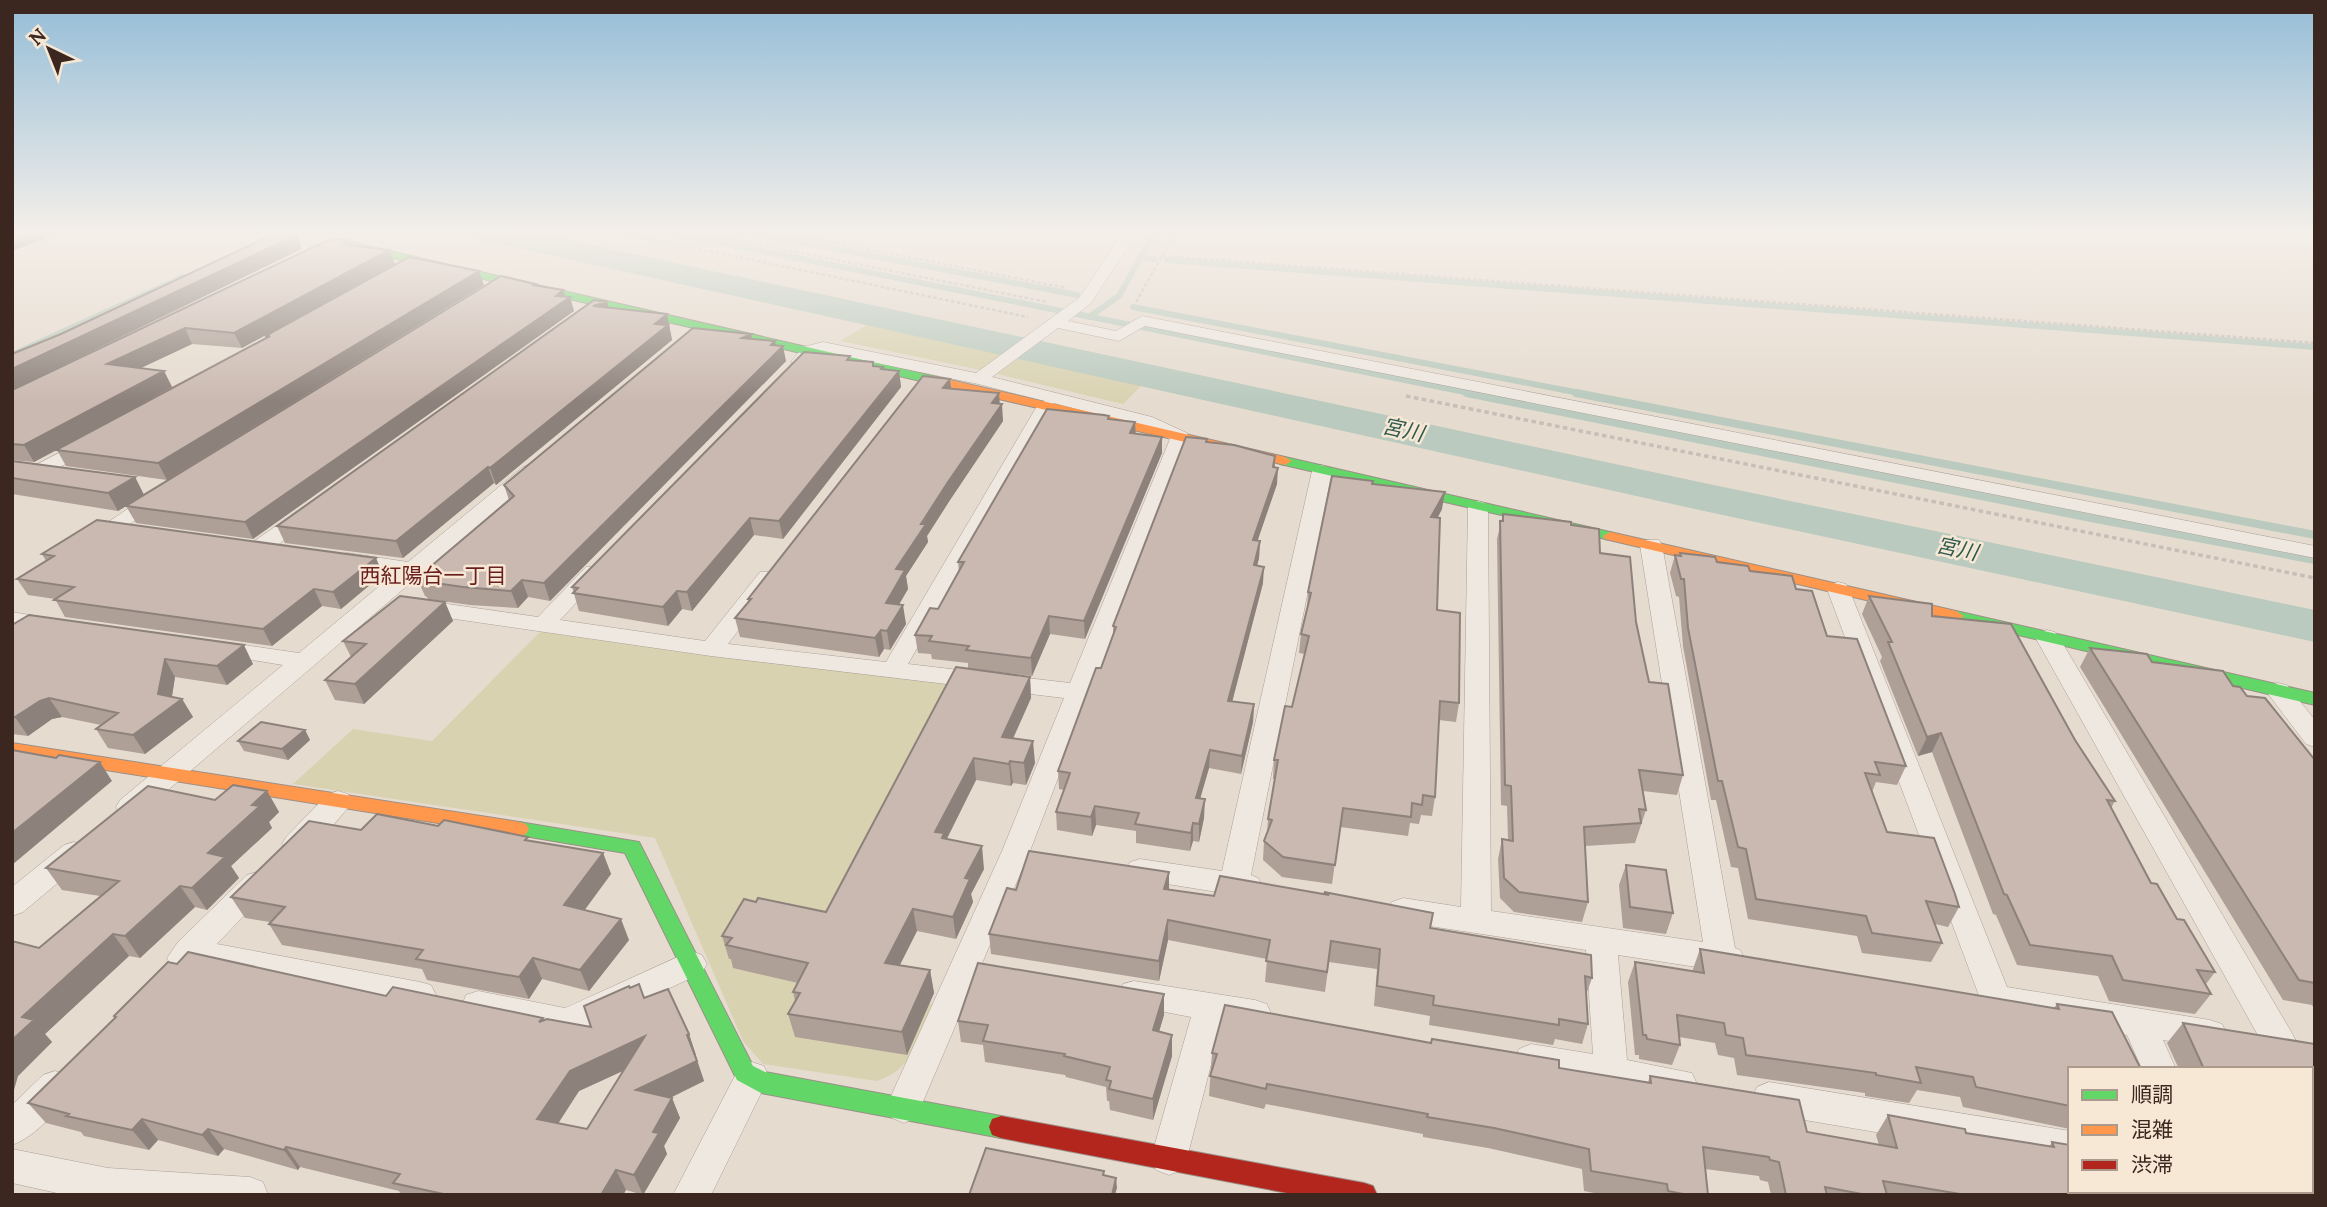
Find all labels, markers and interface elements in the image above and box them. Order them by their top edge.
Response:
north arrow [14,14,84,84]
text: N [24,23,51,50]
water label: 宮川 [1380,412,1428,447]
water label: 宮川 [1934,531,1982,566]
district label: 西紅陽台一丁目 [360,562,507,589]
legend [2068,1067,2313,1193]
text: 順調 [2131,1081,2173,1108]
text: 混雑 [2131,1116,2173,1143]
text: 渋滞 [2131,1151,2173,1178]

